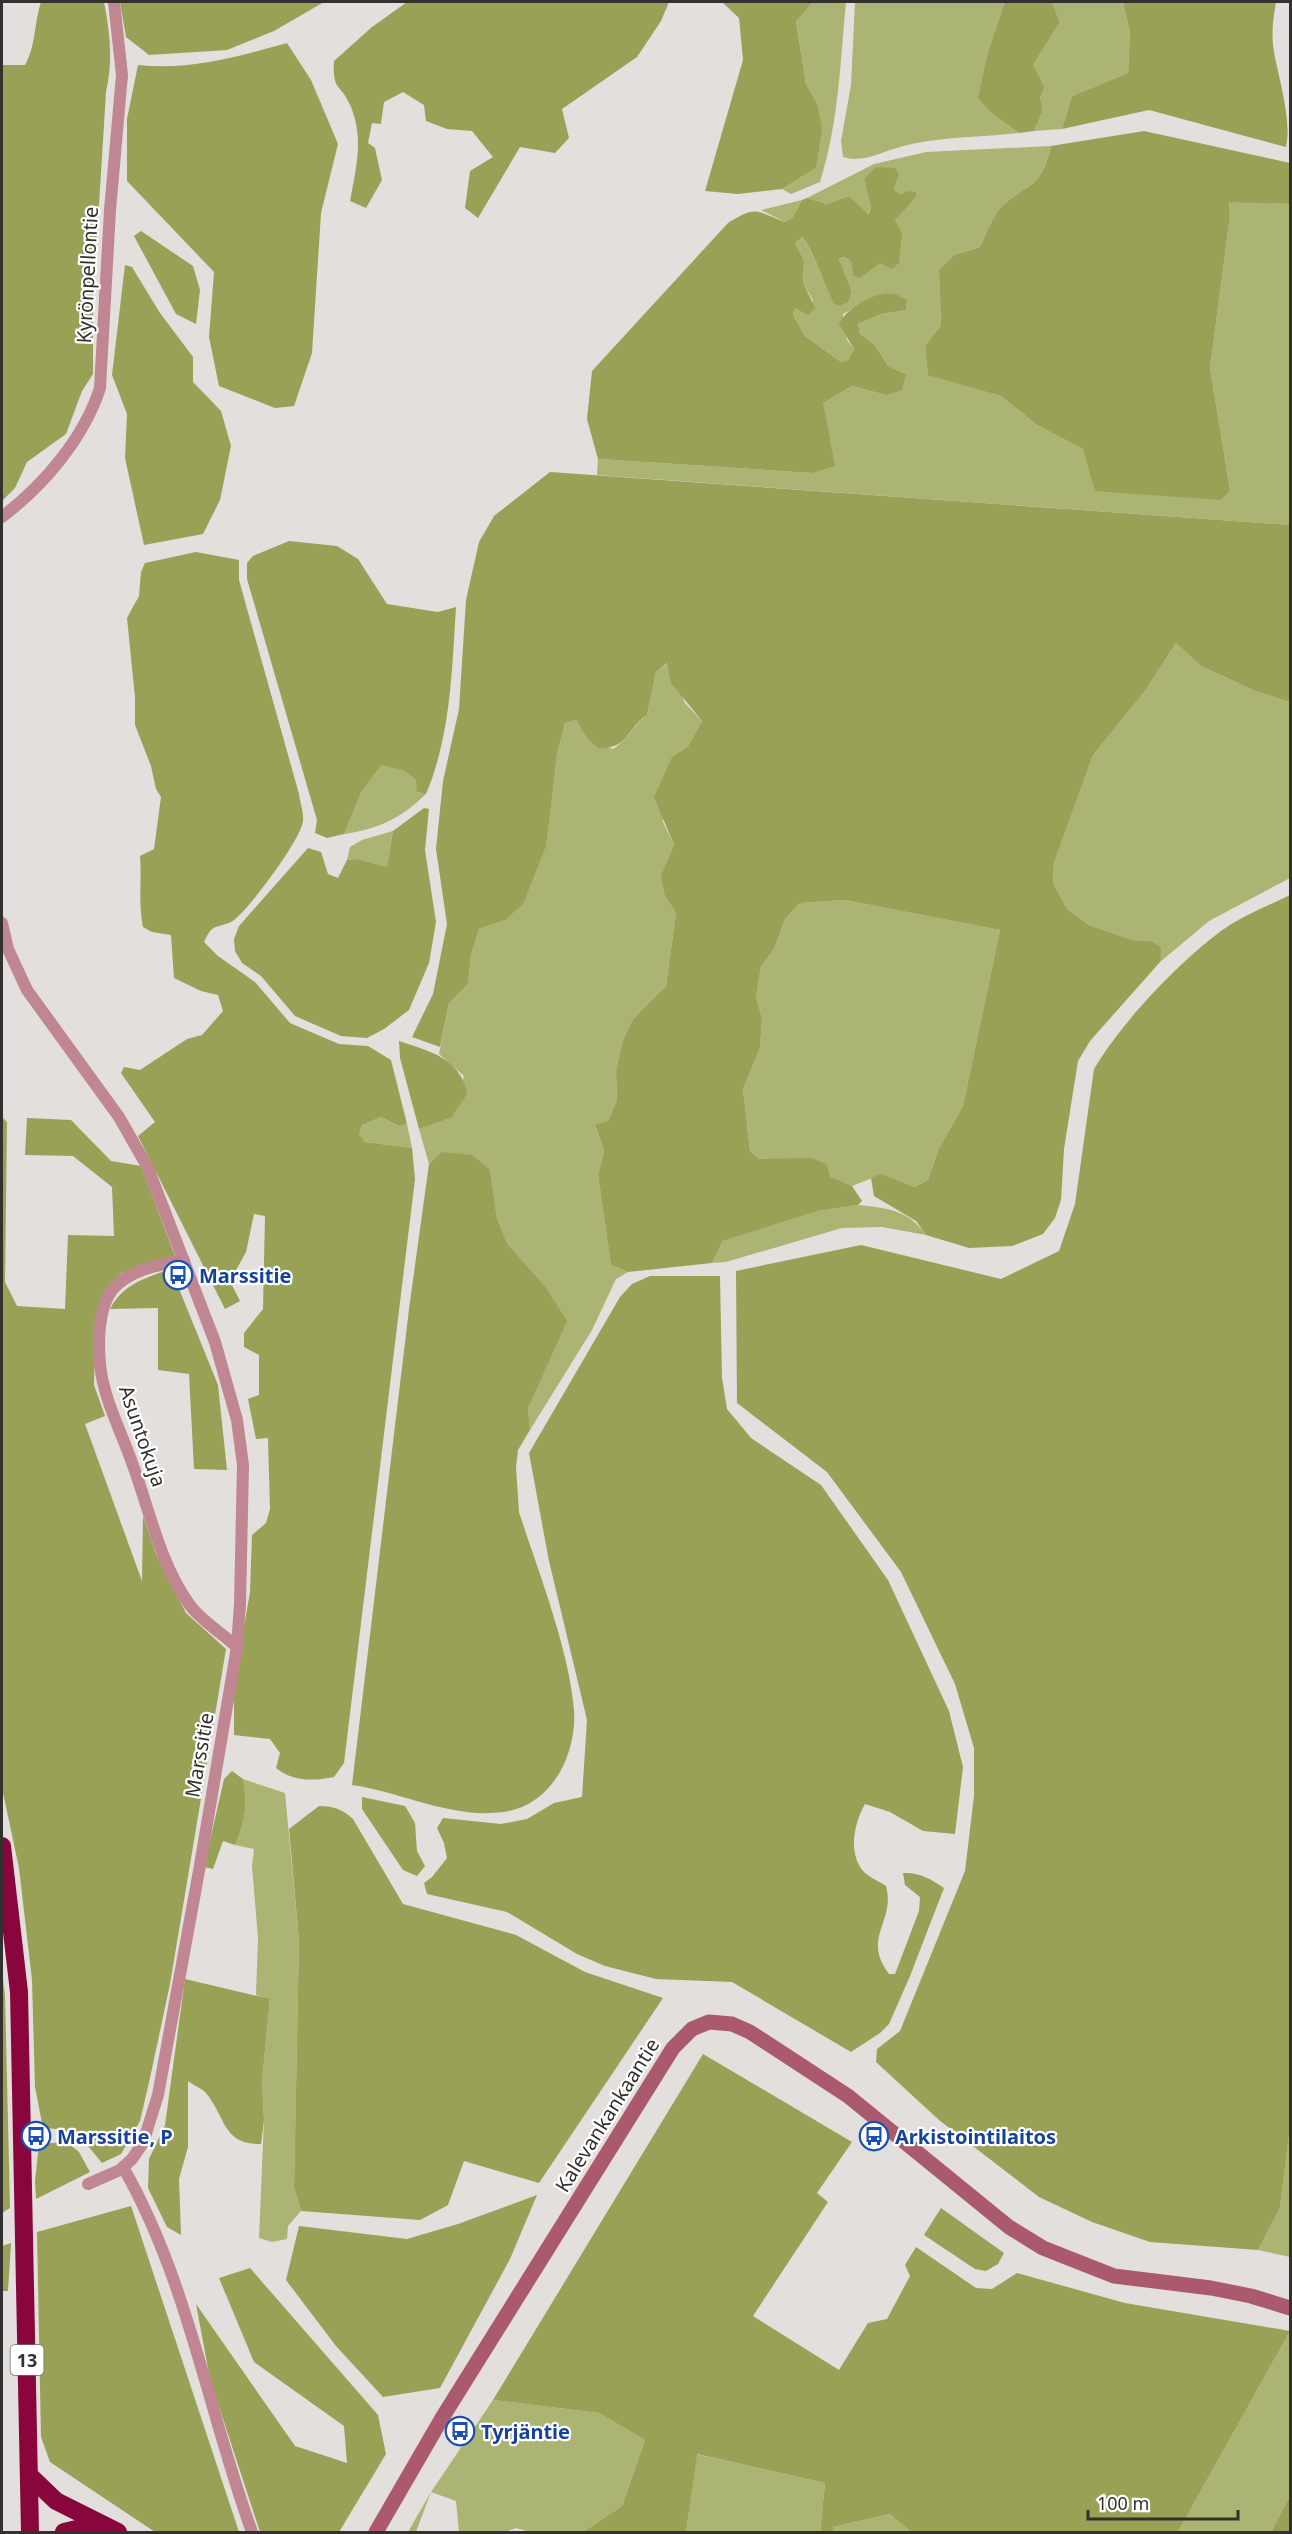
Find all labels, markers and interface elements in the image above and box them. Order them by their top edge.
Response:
street label: Kyrönpellontie [70,206,104,344]
bus stop icon: Marssitie [162,1259,194,1291]
place label: Marssitie [199,1262,291,1289]
street label: Asuntokuja [113,1382,173,1490]
street label: Marssitie [178,1711,220,1799]
street label: Kalevankankaantie [549,2033,665,2197]
bus stop icon: Marssitie, P [20,2120,52,2152]
bus stop icon: Arkistointilaitos [858,2120,890,2152]
place label: Marssitie, P [57,2123,173,2150]
place label: Arkistointilaitos [895,2123,1056,2150]
road number: 13 [10,2345,44,2375]
bus stop icon: Tyrjäntie [444,2415,476,2447]
place label: Tyrjäntie [481,2418,570,2445]
scale bar [1088,2483,1238,2521]
text: 100 m [1097,2491,1149,2515]

